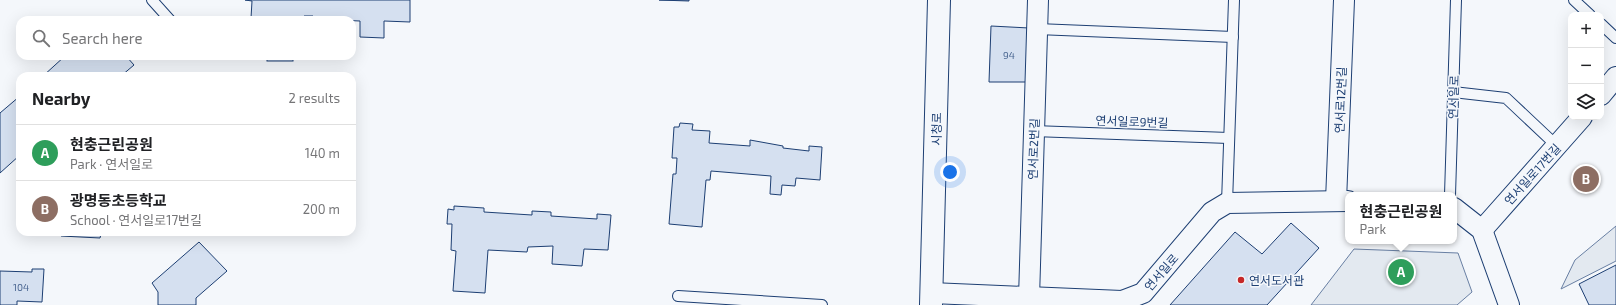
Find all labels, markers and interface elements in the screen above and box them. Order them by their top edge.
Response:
map controls [1568,12,1604,120]
button: + [1568,12,1604,48]
search box [16,16,356,60]
icon: search [30,27,52,49]
text: Search here [62,29,143,47]
button: − [1568,48,1604,84]
house number: 94 [1003,49,1015,61]
street label: 연서로12번길 [1332,66,1348,134]
street label: 연서일로 [1445,75,1461,119]
button: layers [1568,84,1604,120]
text: Nearby [32,88,90,108]
text: 2 results [288,90,340,106]
street label: 시청로 [929,112,943,146]
street label: 연서일로9번길 [1095,113,1169,129]
street label: 연서로2번길 [1025,118,1041,180]
text: 현충근린공원 [70,135,153,153]
street label: 연서일로17번길 [1501,141,1563,207]
text: A [41,145,49,161]
text: 140 m [305,145,340,161]
text: Park · 연서일로 [70,156,153,172]
your location [940,162,960,182]
pin: B [1573,164,1599,194]
text: 광명동초등학교 [70,191,167,209]
popup [1345,192,1457,244]
text: B [41,201,49,217]
text: 200 m [303,201,340,217]
text: 현충근린공원 [1360,202,1442,220]
text: School · 연서일로17번길 [70,212,202,228]
text: Park [1360,221,1386,237]
street label: 연서일로 [1141,251,1181,293]
pin: A [1388,257,1414,287]
place label: 연서도서관 [1249,273,1304,287]
marker: 연서도서관 [1236,275,1246,285]
house number: 104 [13,281,29,293]

